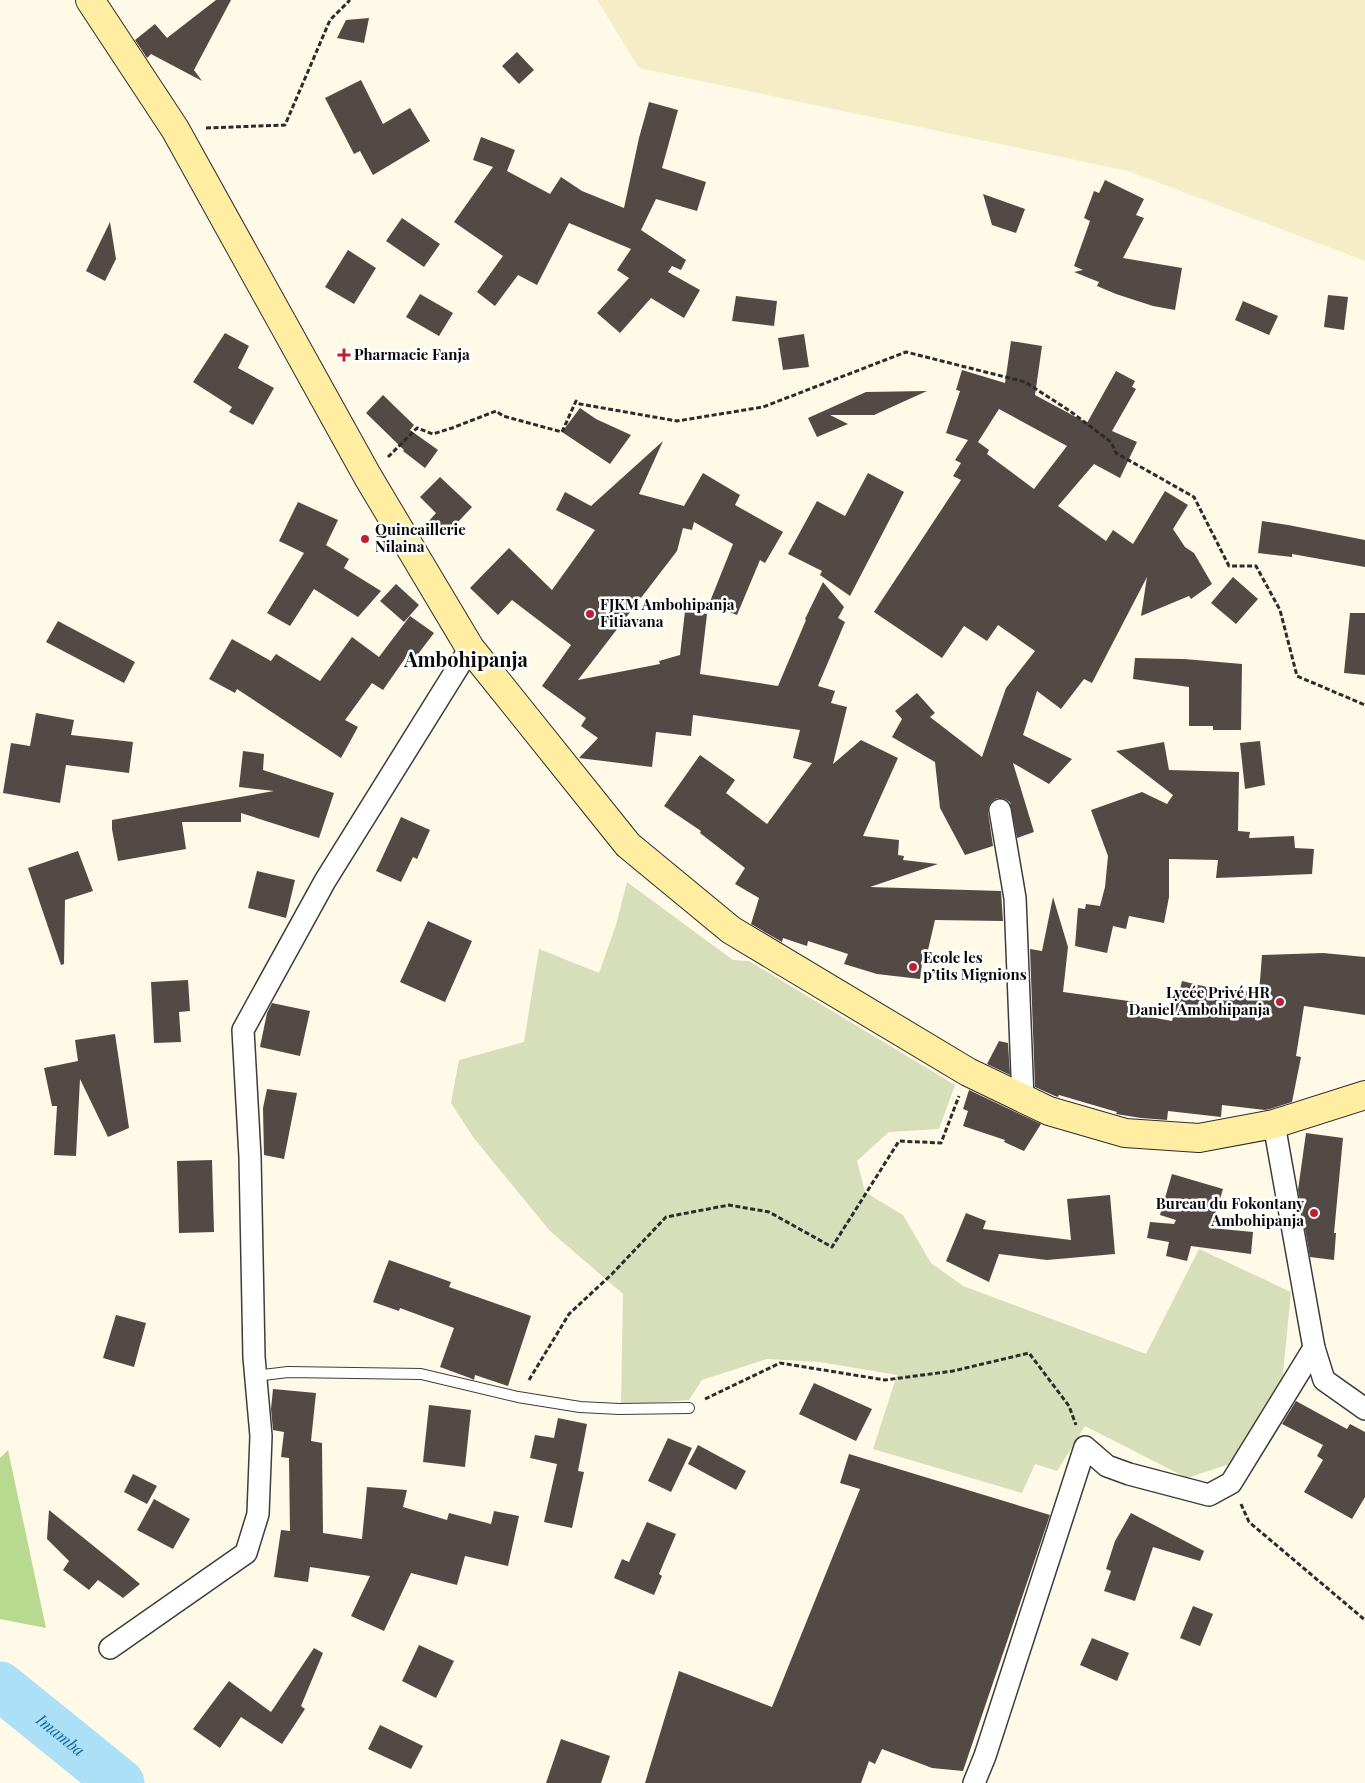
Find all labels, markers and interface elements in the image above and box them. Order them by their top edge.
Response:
place label: Pharmacie Fanja [354,344,470,364]
marker: Pharmacie Fanja [338,349,350,361]
place label: Quincaillerie Nilaina [375,519,466,556]
marker: Quincaillerie Nilaina [359,533,371,545]
place label: FJKM Ambohipanja Fitiavana [600,594,735,631]
marker: FJKM Ambohipanja Fitiavana [584,608,596,620]
district label: Ambohipanja [403,645,528,672]
place label: Ecole les p’tits Mignions [923,947,1027,984]
marker: Ecole les p’tits Mignions [907,961,919,973]
place label: Lycée Privé HR Daniel Ambohipanja [1129,982,1271,1019]
marker: Lycée Privé HR Daniel Ambohipanja [1274,996,1286,1008]
place label: Bureau du Fokontany Ambohipanja [1156,1193,1304,1230]
marker: Bureau du Fokontany Ambohipanja [1308,1207,1320,1219]
water label: Imamba [32,1708,89,1760]

